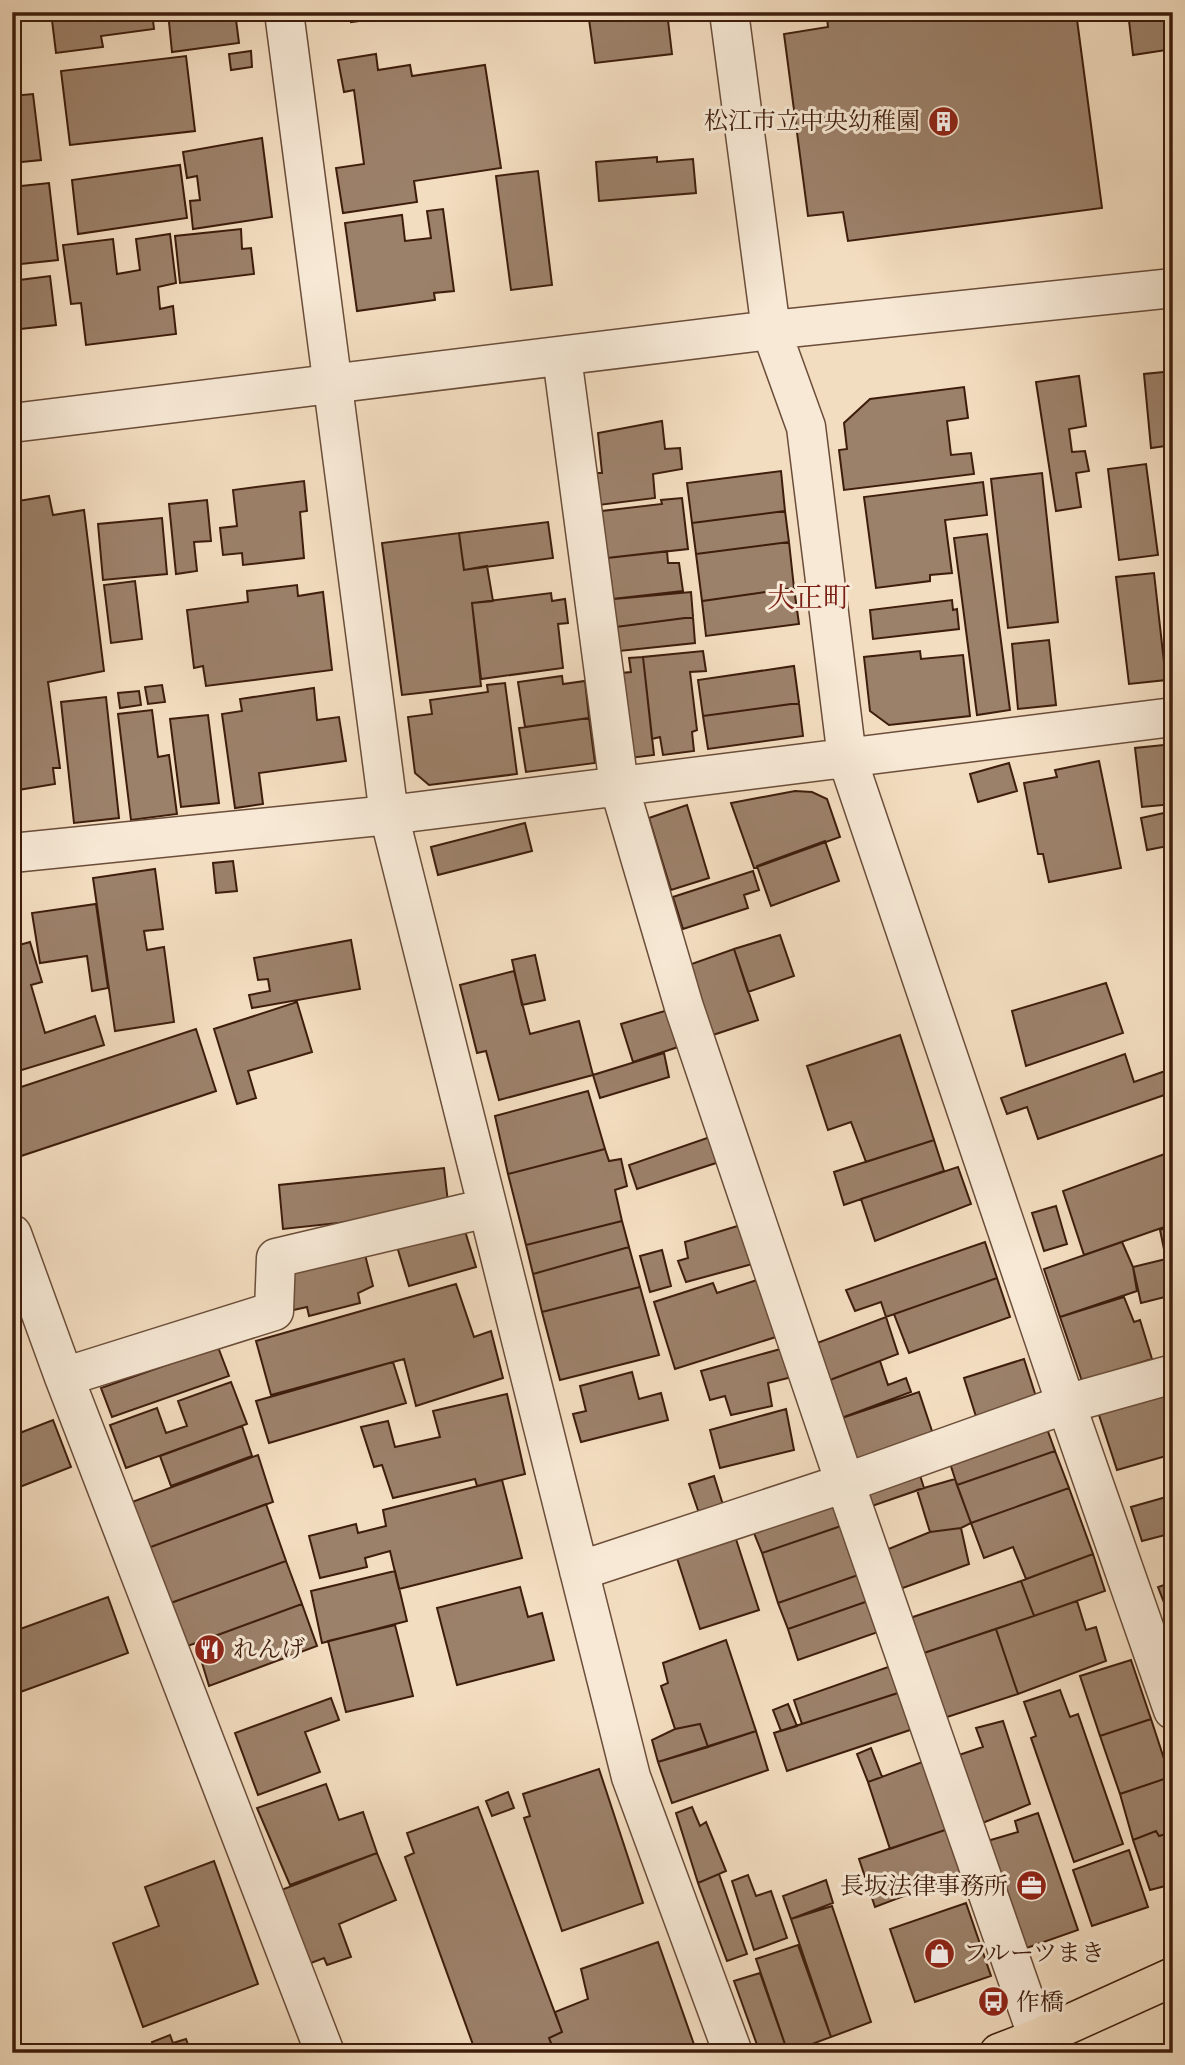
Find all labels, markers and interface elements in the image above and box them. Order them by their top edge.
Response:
building icon: 松江市立中央幼稚園 [926,104,960,138]
place label: 松江市立中央幼稚園 [704,107,920,135]
district label: 大正町 [767,581,851,614]
restaurant icon: れんげ [193,1632,227,1666]
place label: れんげ [233,1635,305,1663]
office icon: 長坂法律事務所 [1014,1869,1048,1903]
place label: 長坂法律事務所 [840,1872,1008,1900]
shop icon: フルーツまき [923,1936,957,1970]
place label: フルーツまき [963,1939,1105,1967]
bus stop icon: 作橋 [976,1985,1010,2019]
place label: 作橋 [1016,1988,1064,2016]

